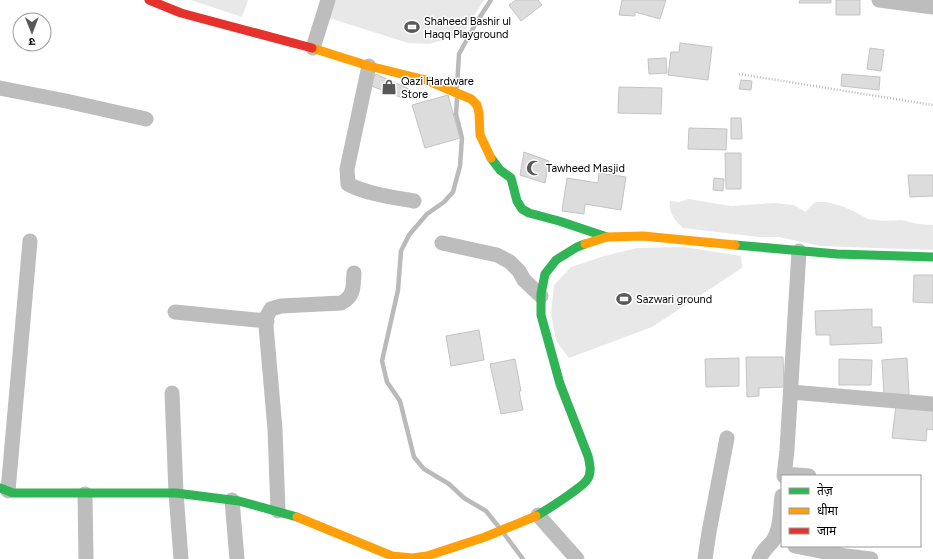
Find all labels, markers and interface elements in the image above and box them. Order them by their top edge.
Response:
north arrow [12,12,52,52]
place label: Shaheed Bashir ul Haqq Playground [424,15,511,41]
sports icon: Shaheed Bashir ul Haqq Playground [403,18,421,36]
text: उ [28,35,35,48]
place label: Qazi Hardware Store [401,75,474,101]
shop icon: Qazi Hardware Store [380,78,398,96]
mosque icon: Tawheed Masjid [525,159,543,177]
place label: Tawheed Masjid [546,162,625,175]
sports icon: Sazwari ground [615,290,633,308]
place label: Sazwari ground [636,293,712,306]
legend [781,475,921,547]
text: तेज़ [817,483,834,498]
text: धीमा [817,503,839,518]
text: जाम [817,524,837,538]

